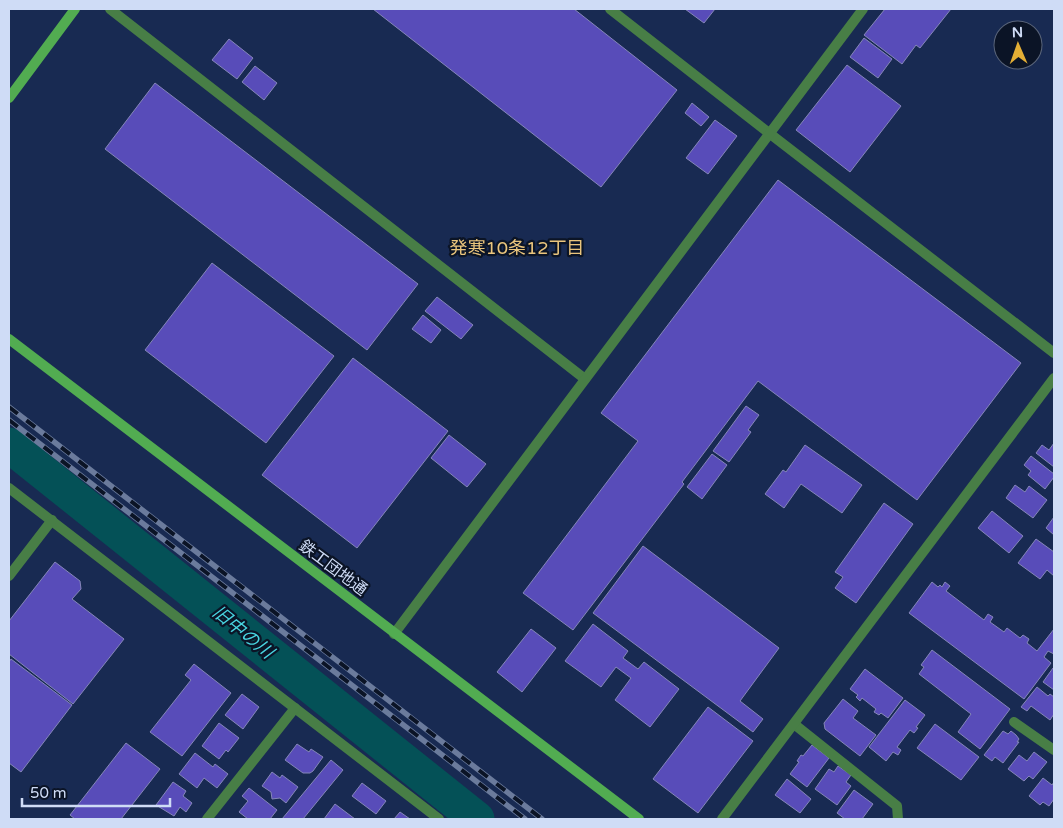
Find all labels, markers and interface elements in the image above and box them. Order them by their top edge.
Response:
north arrow [993,20,1043,70]
text: N [1012,24,1023,41]
district label: 発寒10条12丁目 [449,237,585,259]
street label: 鉄工団地通 [295,536,371,600]
water label: 旧中の川 [208,601,279,664]
scale bar [22,776,170,808]
text: 50 m [30,784,67,802]

